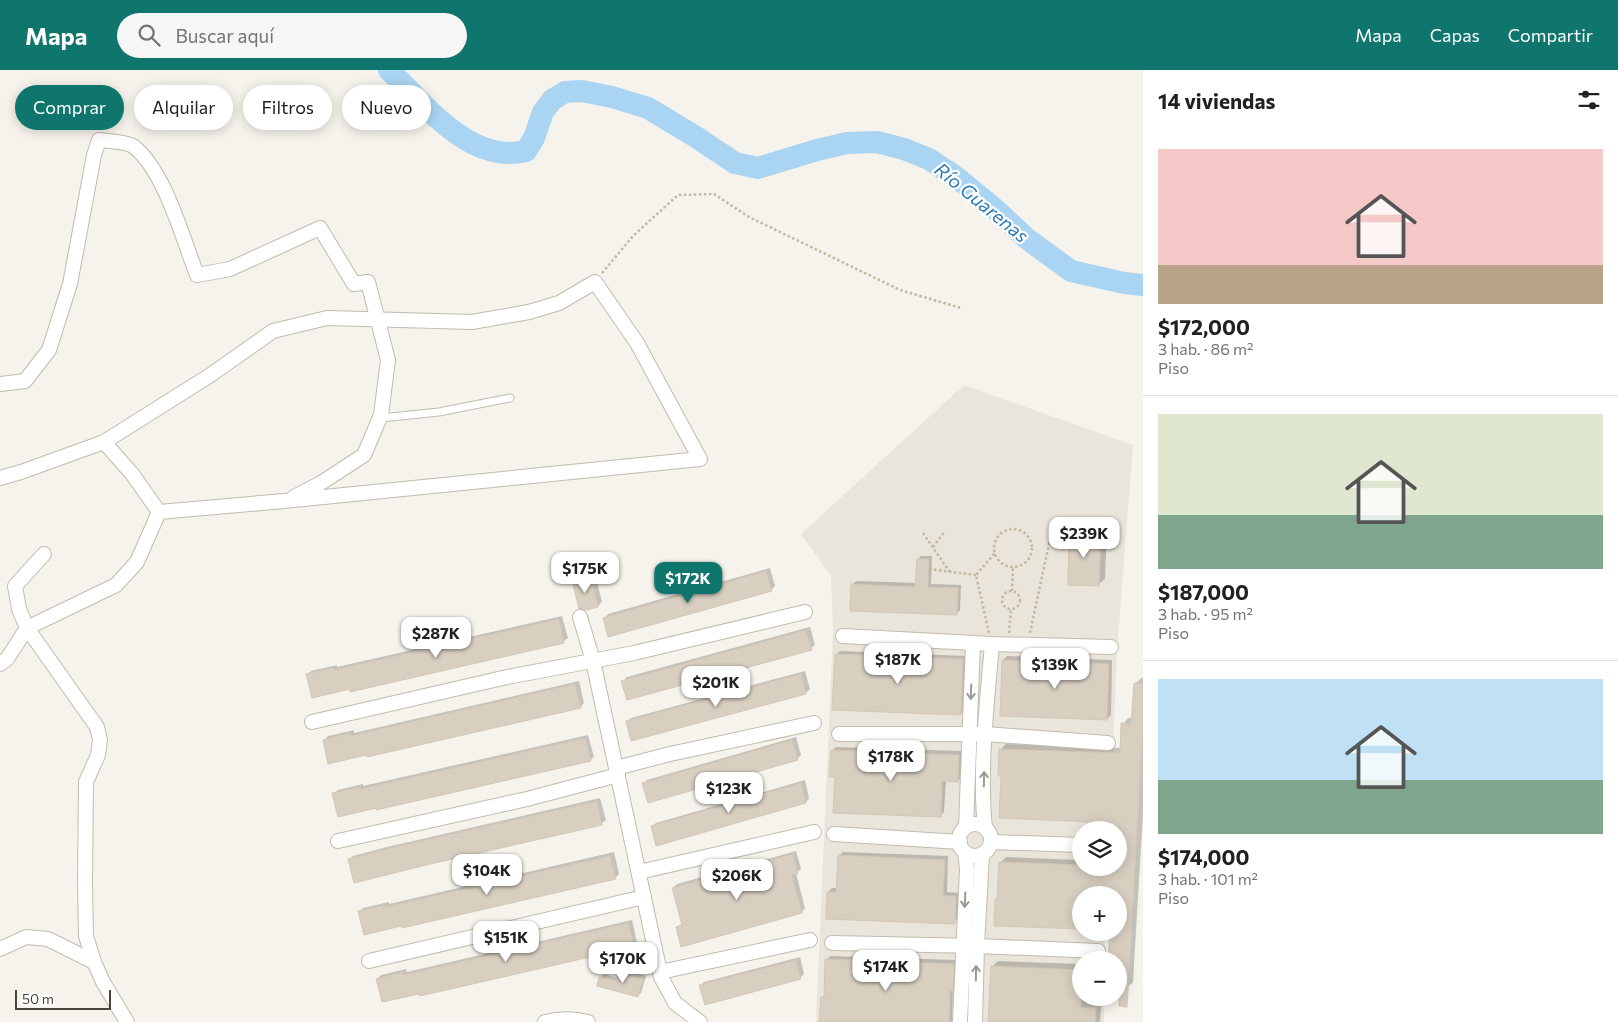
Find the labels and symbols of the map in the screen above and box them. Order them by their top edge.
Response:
water label: Río Guarenas [931,157,1034,247]
pin: $239K [1049,516,1119,559]
pin: $175K [550,552,620,594]
pin: $172K [653,562,723,604]
pin: $287K [401,616,471,659]
pin: $187K [863,642,933,685]
pin: $139K [1020,648,1090,690]
pin: $201K [681,666,751,708]
one-way arrow [966,684,976,700]
pin: $178K [856,740,926,782]
pin: $123K [694,772,764,814]
one-way arrow [979,772,989,788]
pin: $104K [452,854,522,896]
pin: $206K [702,858,772,901]
one-way arrow [960,892,969,908]
pin: $151K [471,920,541,963]
pin: $170K [588,942,658,984]
pin: $174K [851,950,921,992]
one-way arrow [972,966,981,982]
scale bar [15,987,111,1010]

